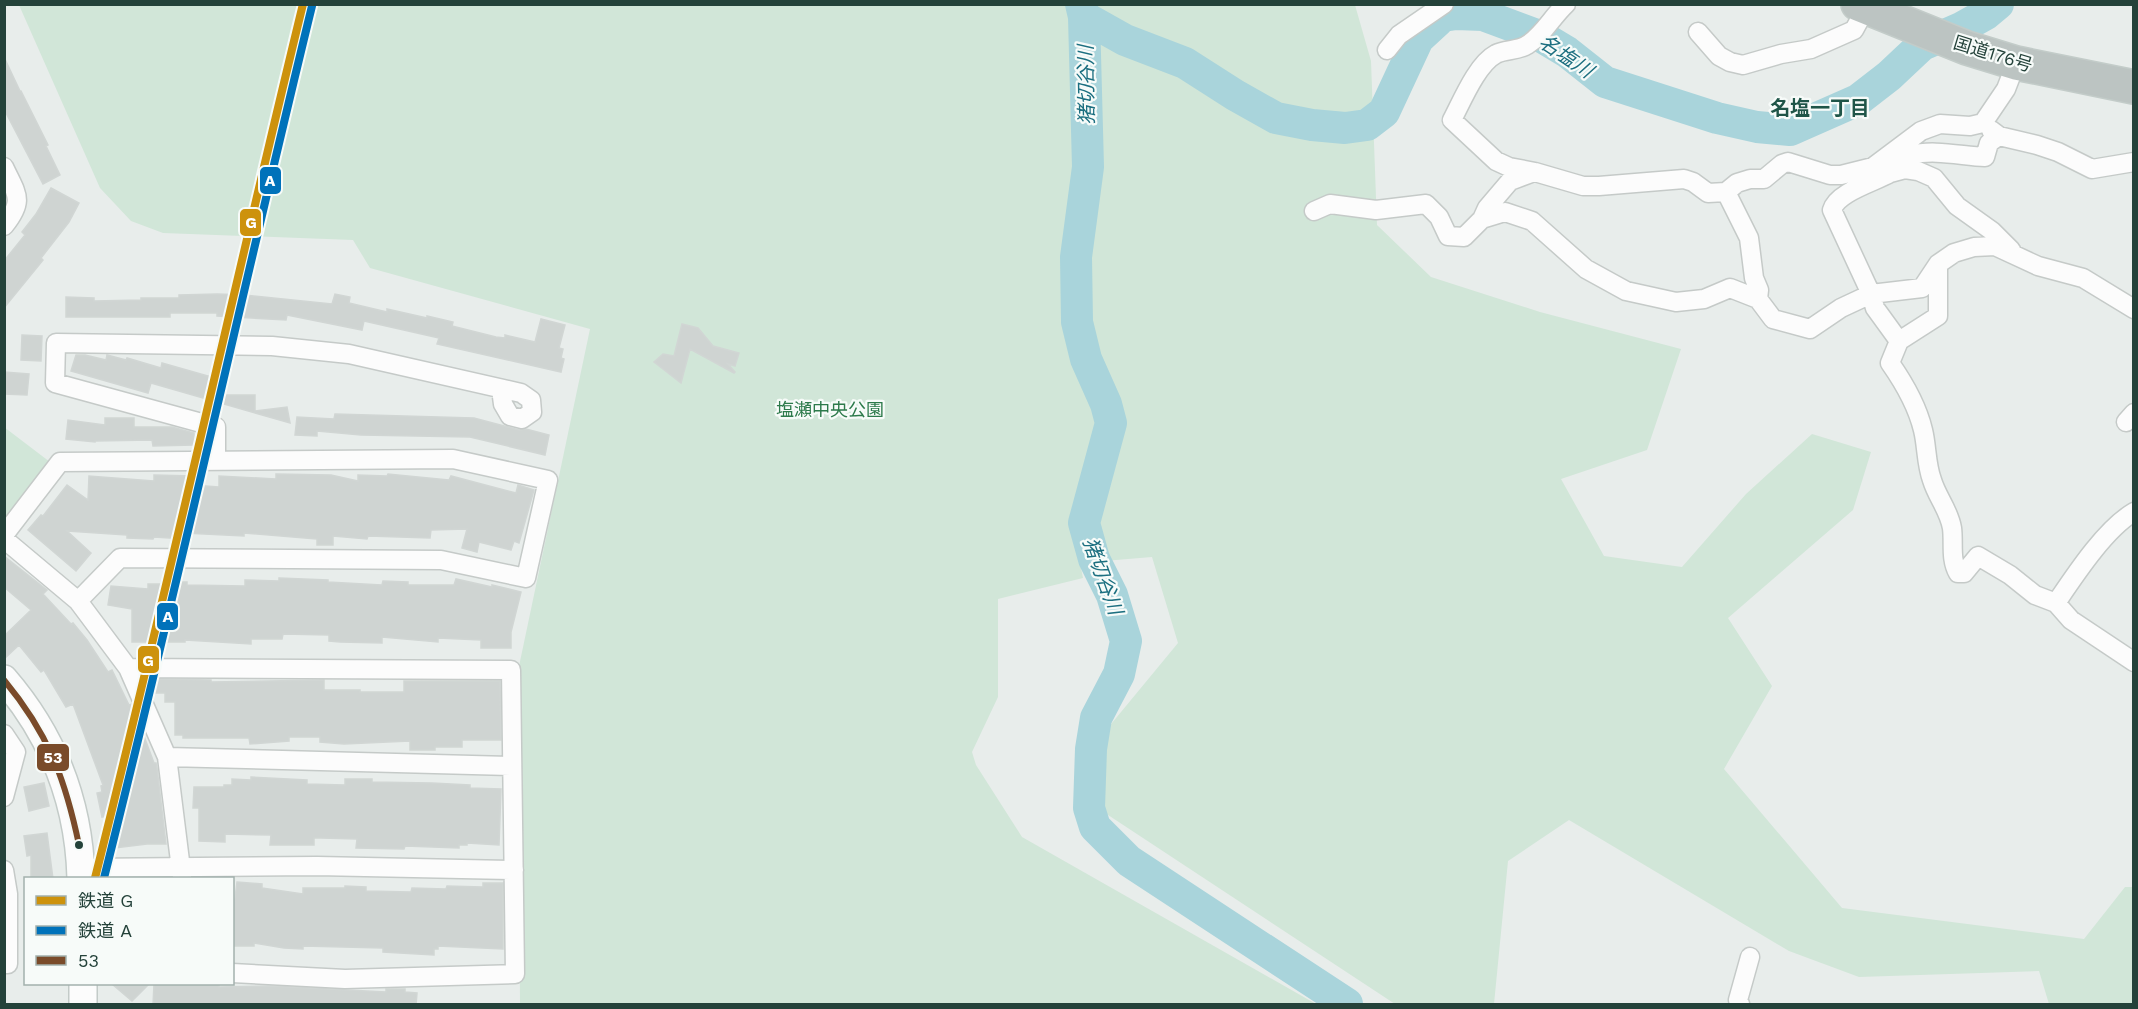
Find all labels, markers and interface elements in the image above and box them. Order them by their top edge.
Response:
water label: 名塩川 [1534,29,1599,84]
street label: 国道176号 [1951,32,2035,76]
water label: 猪切谷川 [1073,43,1099,125]
district label: 名塩一丁目 [1770,96,1870,120]
line badge: A [259,166,282,195]
text: A [265,171,276,190]
line badge: G [239,208,262,237]
text: G [245,213,257,232]
park label: 塩瀬中央公園 [776,399,884,420]
water label: 猪切谷川 [1078,534,1129,620]
line badge: A [156,602,179,631]
text: A [163,607,174,626]
line badge: G [137,645,160,674]
text: G [142,651,154,670]
line badge: 53 [36,743,70,772]
text: 53 [44,748,62,767]
unlabelled marker [73,839,85,851]
legend [24,877,234,985]
text: 鉄道 G [78,890,133,911]
text: 鉄道 A [78,920,132,941]
text: 53 [78,950,99,971]

